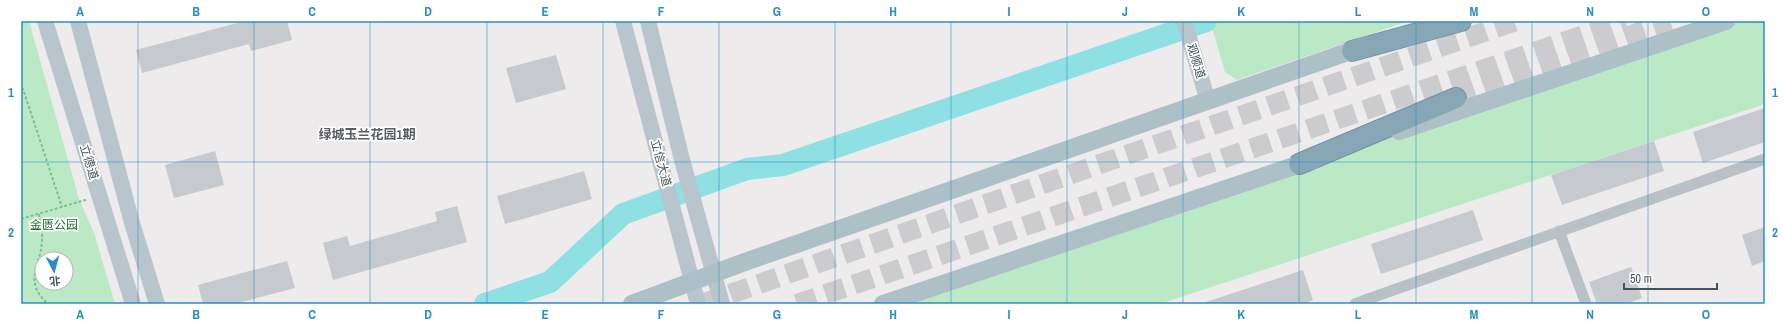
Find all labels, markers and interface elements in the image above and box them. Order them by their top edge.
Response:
text: A [76,3,84,20]
text: B [192,3,200,20]
text: C [308,3,316,20]
text: D [424,3,432,20]
text: E [541,3,549,20]
text: F [658,3,665,20]
text: G [773,3,781,20]
text: H [889,3,897,20]
text: I [1008,3,1011,20]
text: J [1122,3,1128,20]
text: K [1237,3,1245,20]
text: L [1355,3,1362,20]
text: M [1470,3,1479,20]
text: N [1586,3,1594,20]
text: O [1702,3,1710,20]
street label: 观顺道 [1183,41,1209,81]
text: 1 [8,84,14,101]
text: 1 [1772,84,1778,101]
district label: 绿城玉兰花园1期 [319,126,415,143]
street label: 立信大道 [647,138,675,188]
street label: 立德道 [76,142,102,182]
park label: 金匮公园 [30,217,78,233]
text: 2 [8,224,14,241]
text: 2 [1772,224,1778,241]
north arrow [34,251,74,291]
scale bar [1624,265,1717,291]
text: 50 m [1630,271,1652,287]
text: 北 [49,273,61,288]
text: A [76,306,84,323]
text: B [192,306,200,323]
text: C [308,306,316,323]
text: D [424,306,432,323]
text: E [541,306,549,323]
text: F [658,306,665,323]
text: G [773,306,781,323]
text: H [889,306,897,323]
text: I [1008,306,1011,323]
text: J [1122,306,1128,323]
text: K [1237,306,1245,323]
text: L [1355,306,1362,323]
text: M [1470,306,1479,323]
text: N [1586,306,1594,323]
text: O [1702,306,1710,323]

